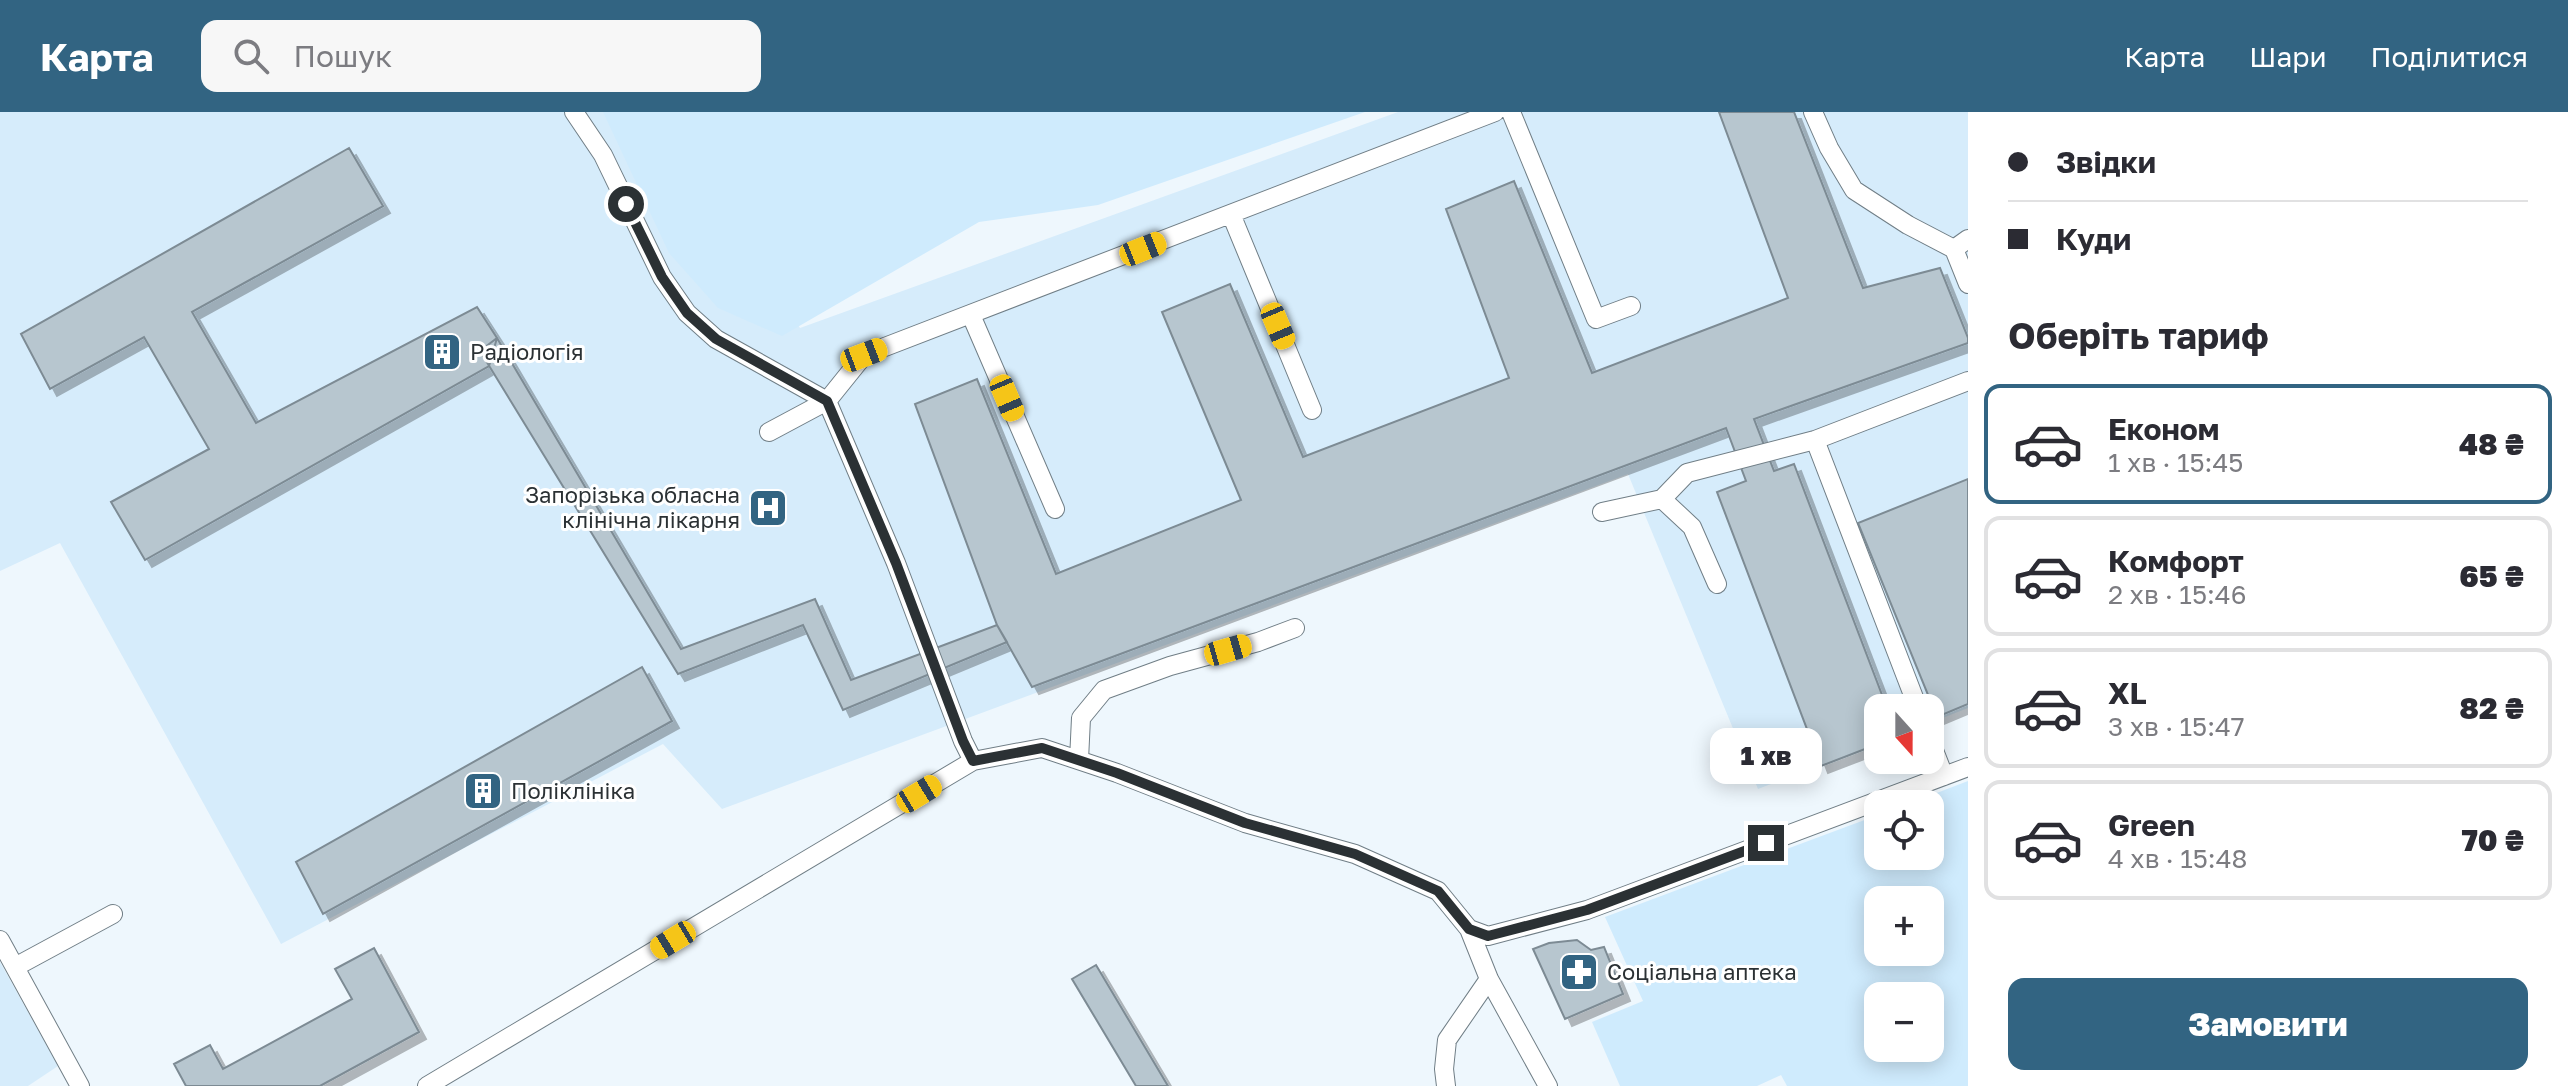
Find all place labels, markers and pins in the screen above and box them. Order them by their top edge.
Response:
building icon: Радіологія [421,331,463,373]
place label: Радіологія [470,338,584,365]
place label: Запорізька обласна клінічна лікарня [525,481,740,533]
hospital icon: Запорізька обласна клінічна лікарня [747,487,789,529]
building icon: Поліклініка [462,770,504,812]
place label: Поліклініка [511,777,635,804]
pharmacy icon: Соціальна аптека [1558,951,1600,993]
place label: Соціальна аптека [1607,958,1797,985]

